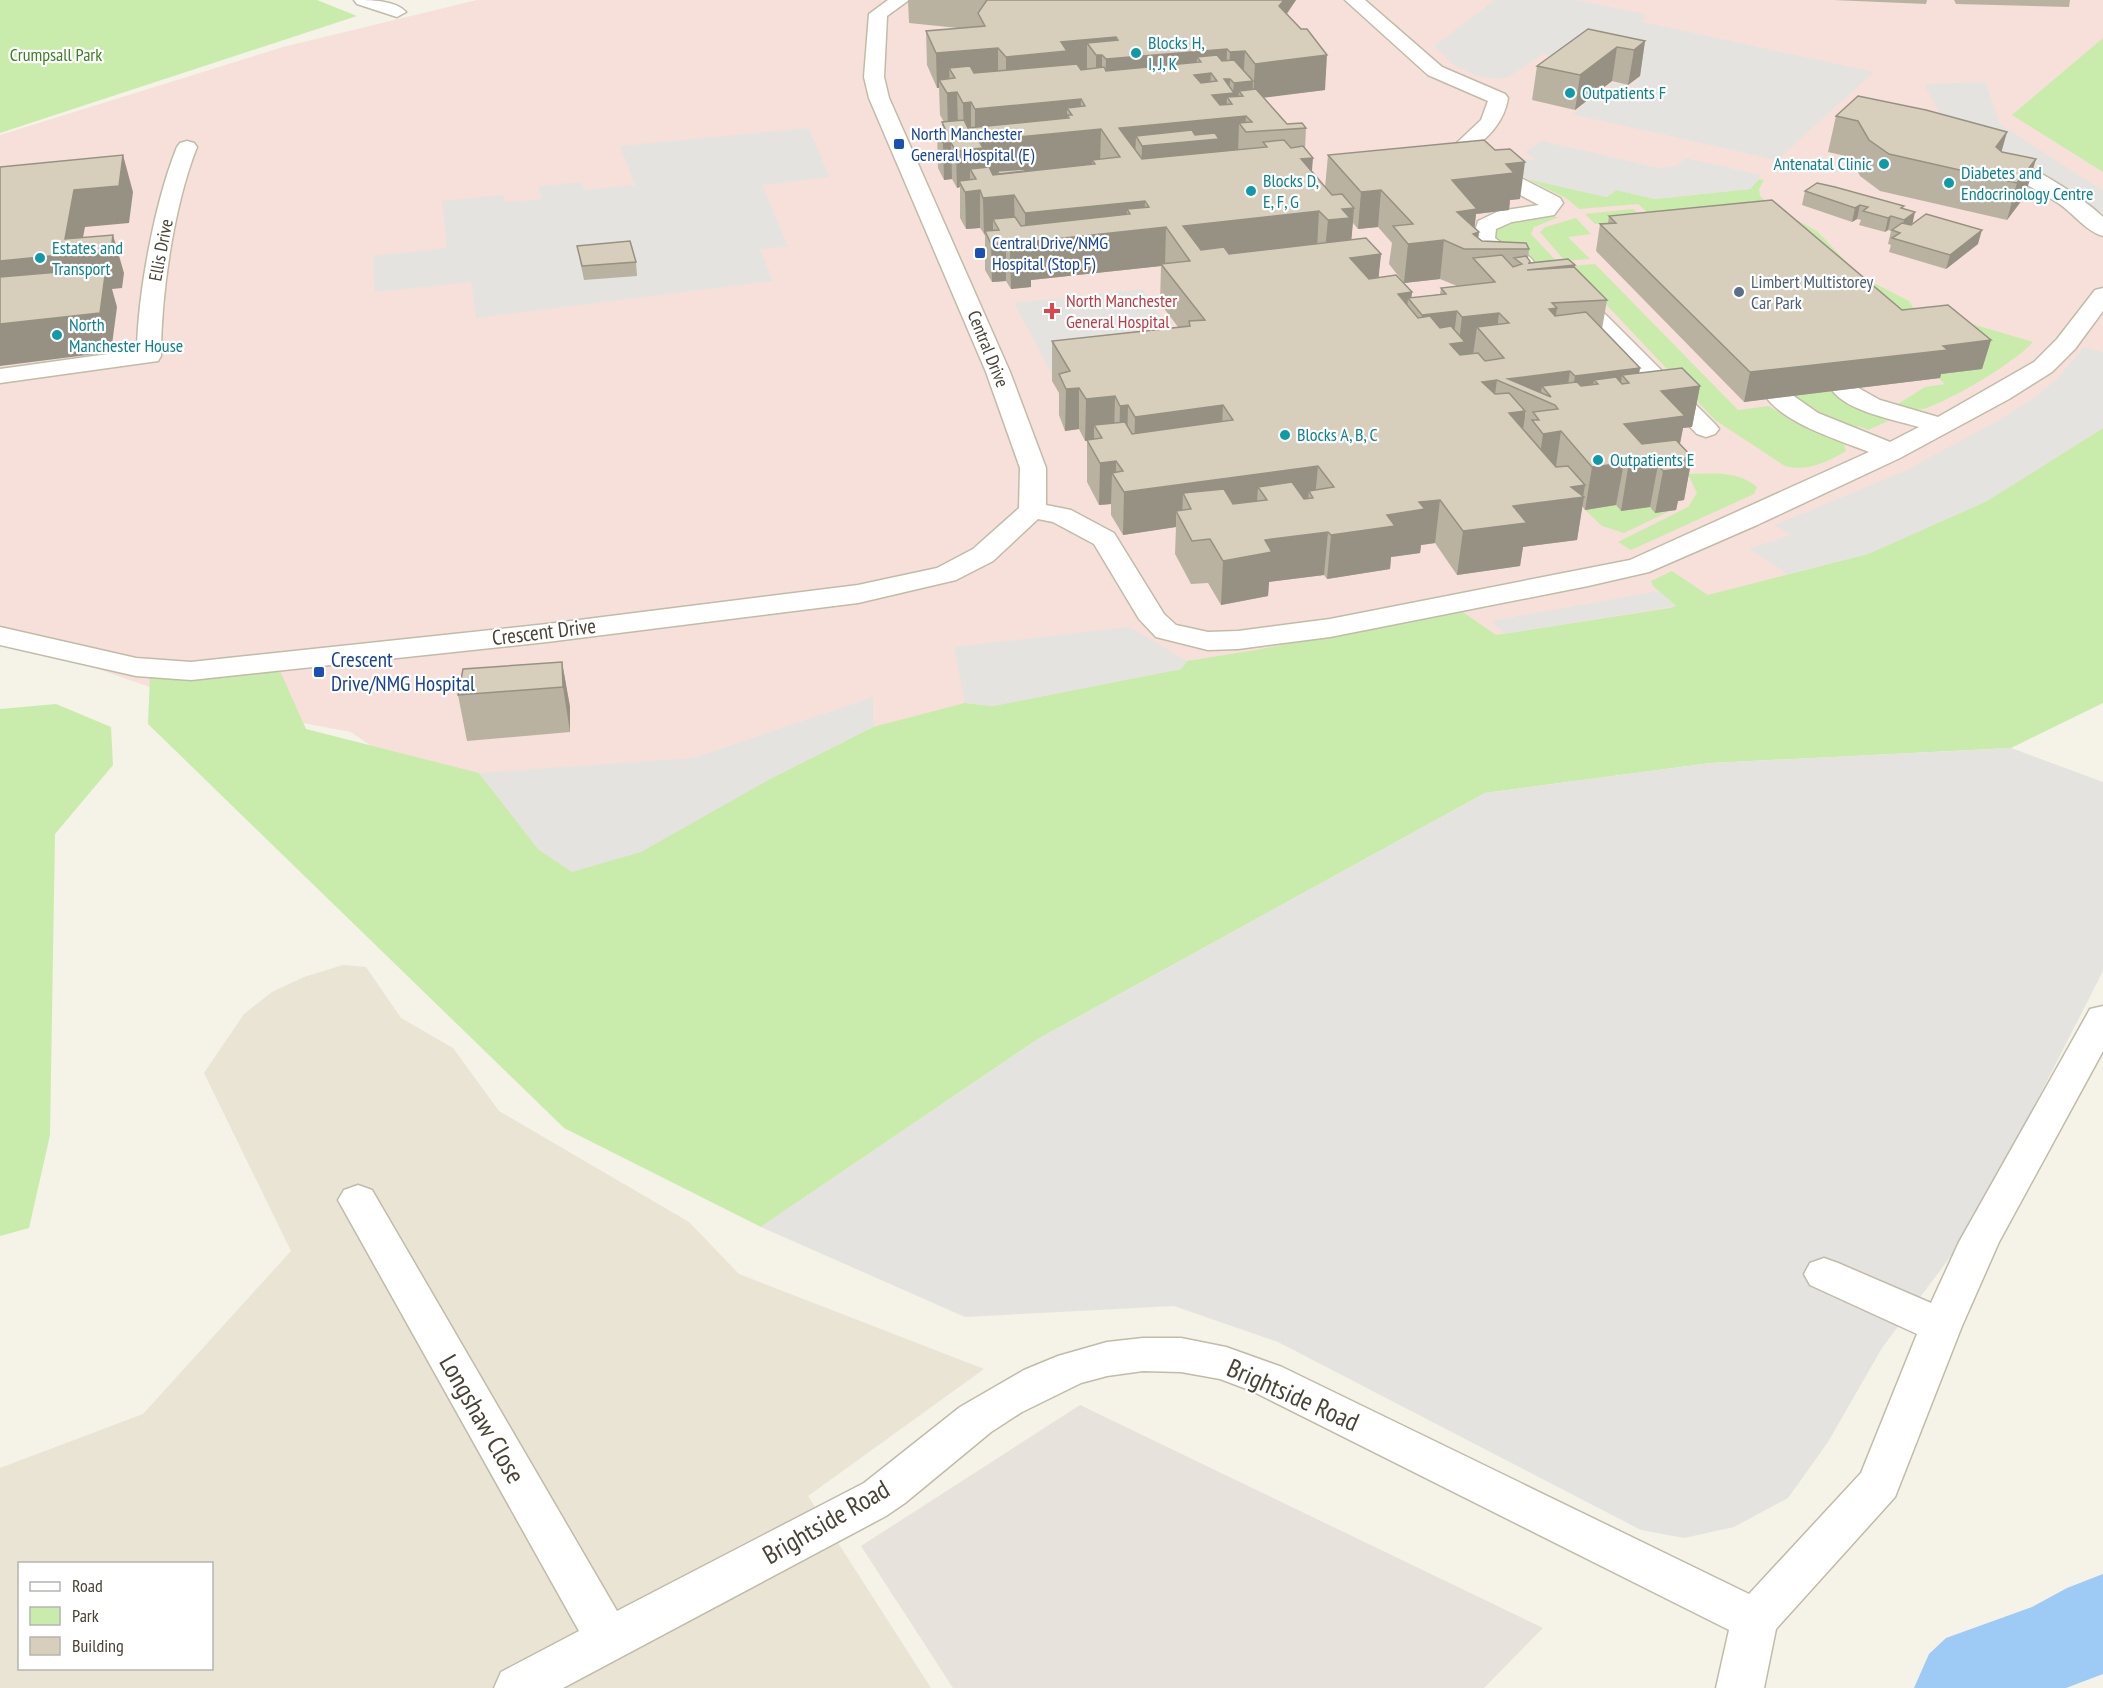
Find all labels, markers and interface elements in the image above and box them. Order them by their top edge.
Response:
place label: Blocks H, I, J, K [1148,31,1205,75]
park label: Crumpsall Park [10,43,102,66]
marker: Blocks H, I, J, K [1129,46,1143,60]
place label: Outpatients F [1582,81,1666,104]
marker: Outpatients F [1563,86,1577,100]
place label: North Manchester General Hospital (E) [911,122,1035,166]
marker: North Manchester General Hospital (E) [892,137,906,151]
place label: Antenatal Clinic [1774,152,1873,175]
marker: Antenatal Clinic [1877,157,1891,171]
place label: Diabetes and Endocrinology Centre [1961,161,2093,205]
place label: Blocks D, E, F, G [1263,169,1319,213]
marker: Diabetes and Endocrinology Centre [1942,176,1956,190]
marker: Blocks D, E, F, G [1244,184,1258,198]
street label: Ellis Drive [143,217,178,283]
place label: Central Drive/NMG Hospital (Stop F) [992,231,1108,275]
place label: Estates and Transport [52,236,123,280]
marker: Central Drive/NMG Hospital (Stop F) [973,246,987,260]
marker: Estates and Transport [33,251,47,265]
place label: Limbert Multistorey Car Park [1751,270,1874,314]
marker: Limbert Multistorey Car Park [1732,285,1746,299]
place label: North Manchester General Hospital [1066,289,1177,333]
marker: North Manchester General Hospital [1043,302,1061,320]
street label: Central Drive [963,307,1014,391]
place label: North Manchester House [69,313,183,357]
marker: North Manchester House [50,328,64,342]
place label: Blocks A, B, C [1297,423,1378,446]
marker: Blocks A, B, C [1278,428,1292,442]
place label: Outpatients E [1610,448,1694,471]
marker: Outpatients E [1591,453,1605,467]
street label: Crescent Drive [491,612,597,651]
place label: Crescent Drive/NMG Hospital [331,646,475,697]
marker: Crescent Drive/NMG Hospital [312,665,326,679]
street label: Longshaw Close [432,1348,533,1489]
street label: Brightside Road [1222,1351,1364,1438]
street label: Brightside Road [756,1472,895,1571]
legend [18,1562,213,1670]
text: Road [72,1574,103,1597]
text: Park [72,1604,99,1627]
text: Building [72,1634,124,1657]

